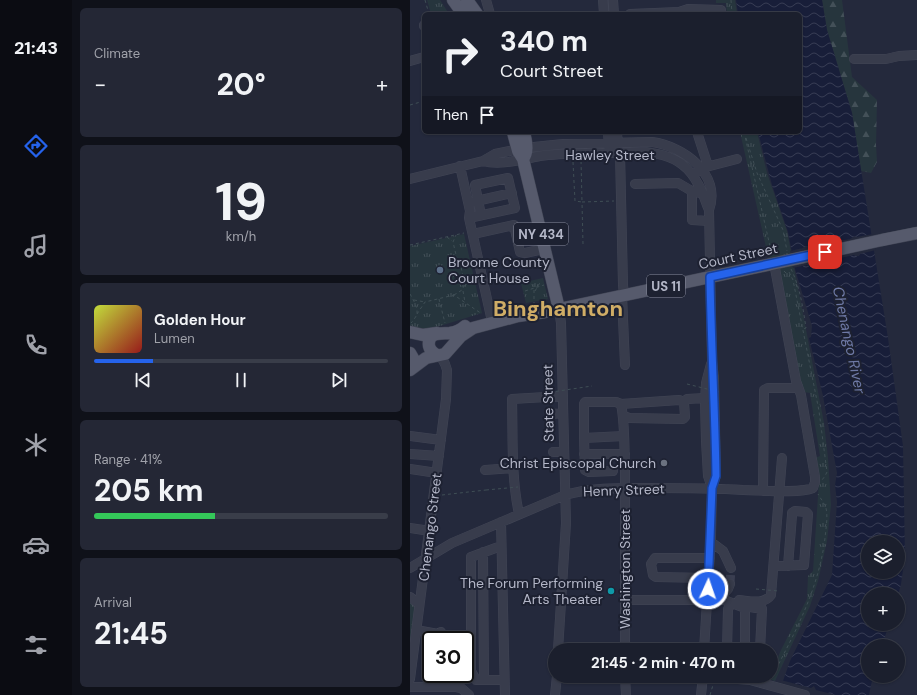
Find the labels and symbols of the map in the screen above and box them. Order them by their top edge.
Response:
street label: Hawley Street [565,146,655,164]
road number: NY 434 [514,223,568,245]
pin [808,235,842,269]
street label: Court Street [697,239,779,273]
place label: Broome County Court House [448,253,550,287]
marker: Broome County Court House [435,265,445,275]
road number: US 11 [647,275,685,297]
water label: Chenango River [828,285,870,396]
district label: Binghamton [493,294,623,323]
street label: State Street [538,364,558,442]
place label: Christ Episcopal Church [500,454,656,472]
marker: Christ Episcopal Church [659,458,669,468]
street label: Chenango Street [414,472,446,582]
street label: Henry Street [583,480,665,500]
street label: Washington Street [616,509,634,629]
position arrow [687,568,729,610]
place label: The Forum Performing Arts Theater [460,574,603,608]
marker: The Forum Performing Arts Theater [606,586,616,596]
speed limit sign: 30 [422,631,474,683]

